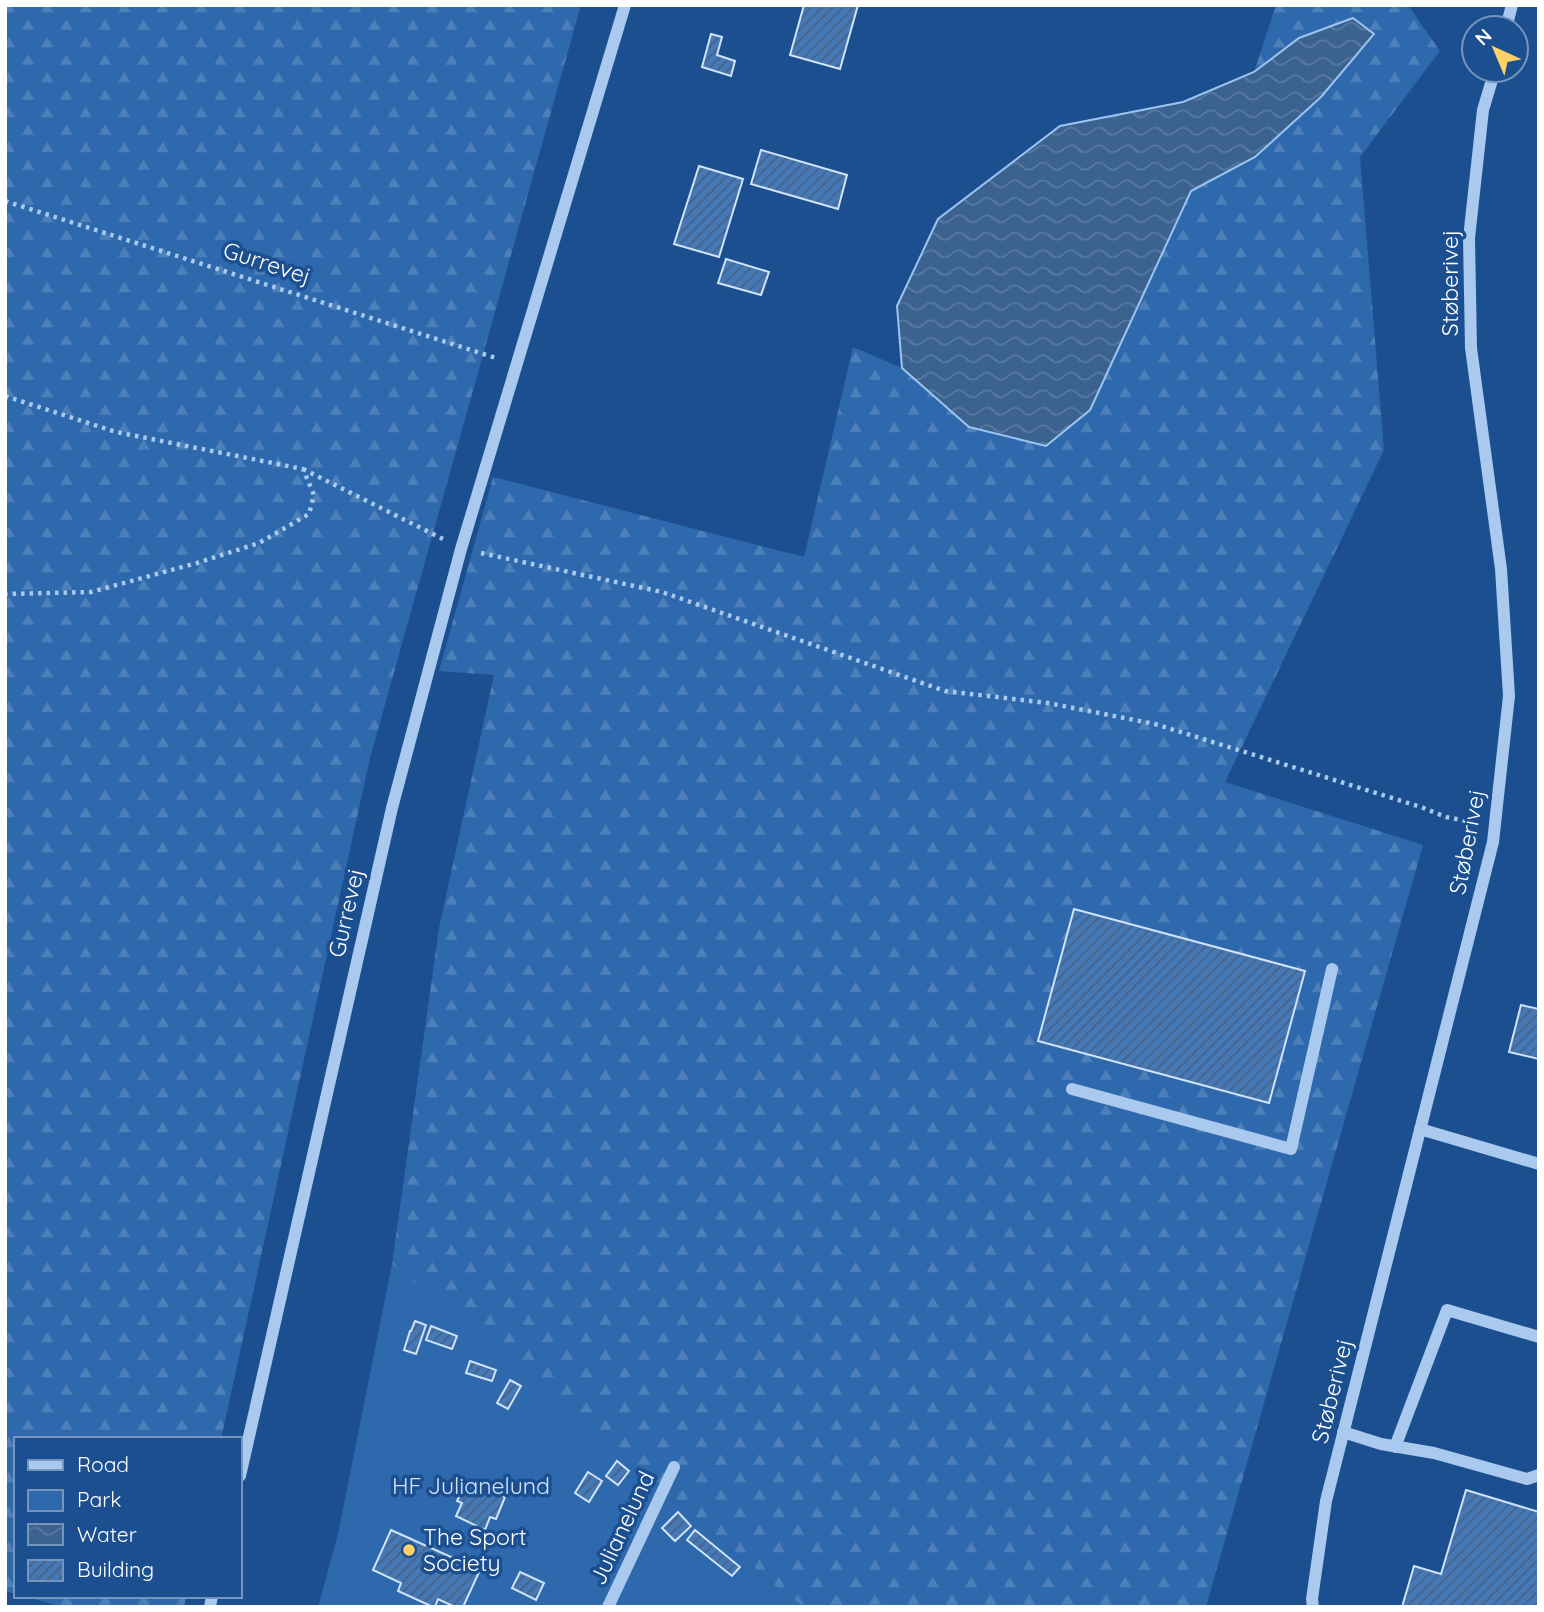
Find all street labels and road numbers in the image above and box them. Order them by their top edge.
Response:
street label: Støberivej [1435,230,1464,336]
street label: Gurrevej [220,235,315,290]
street label: Støberivej [1442,787,1491,897]
street label: Gurrevej [321,866,370,960]
street label: Støberivej [1305,1336,1358,1446]
street label: Julianelund [583,1466,661,1589]

